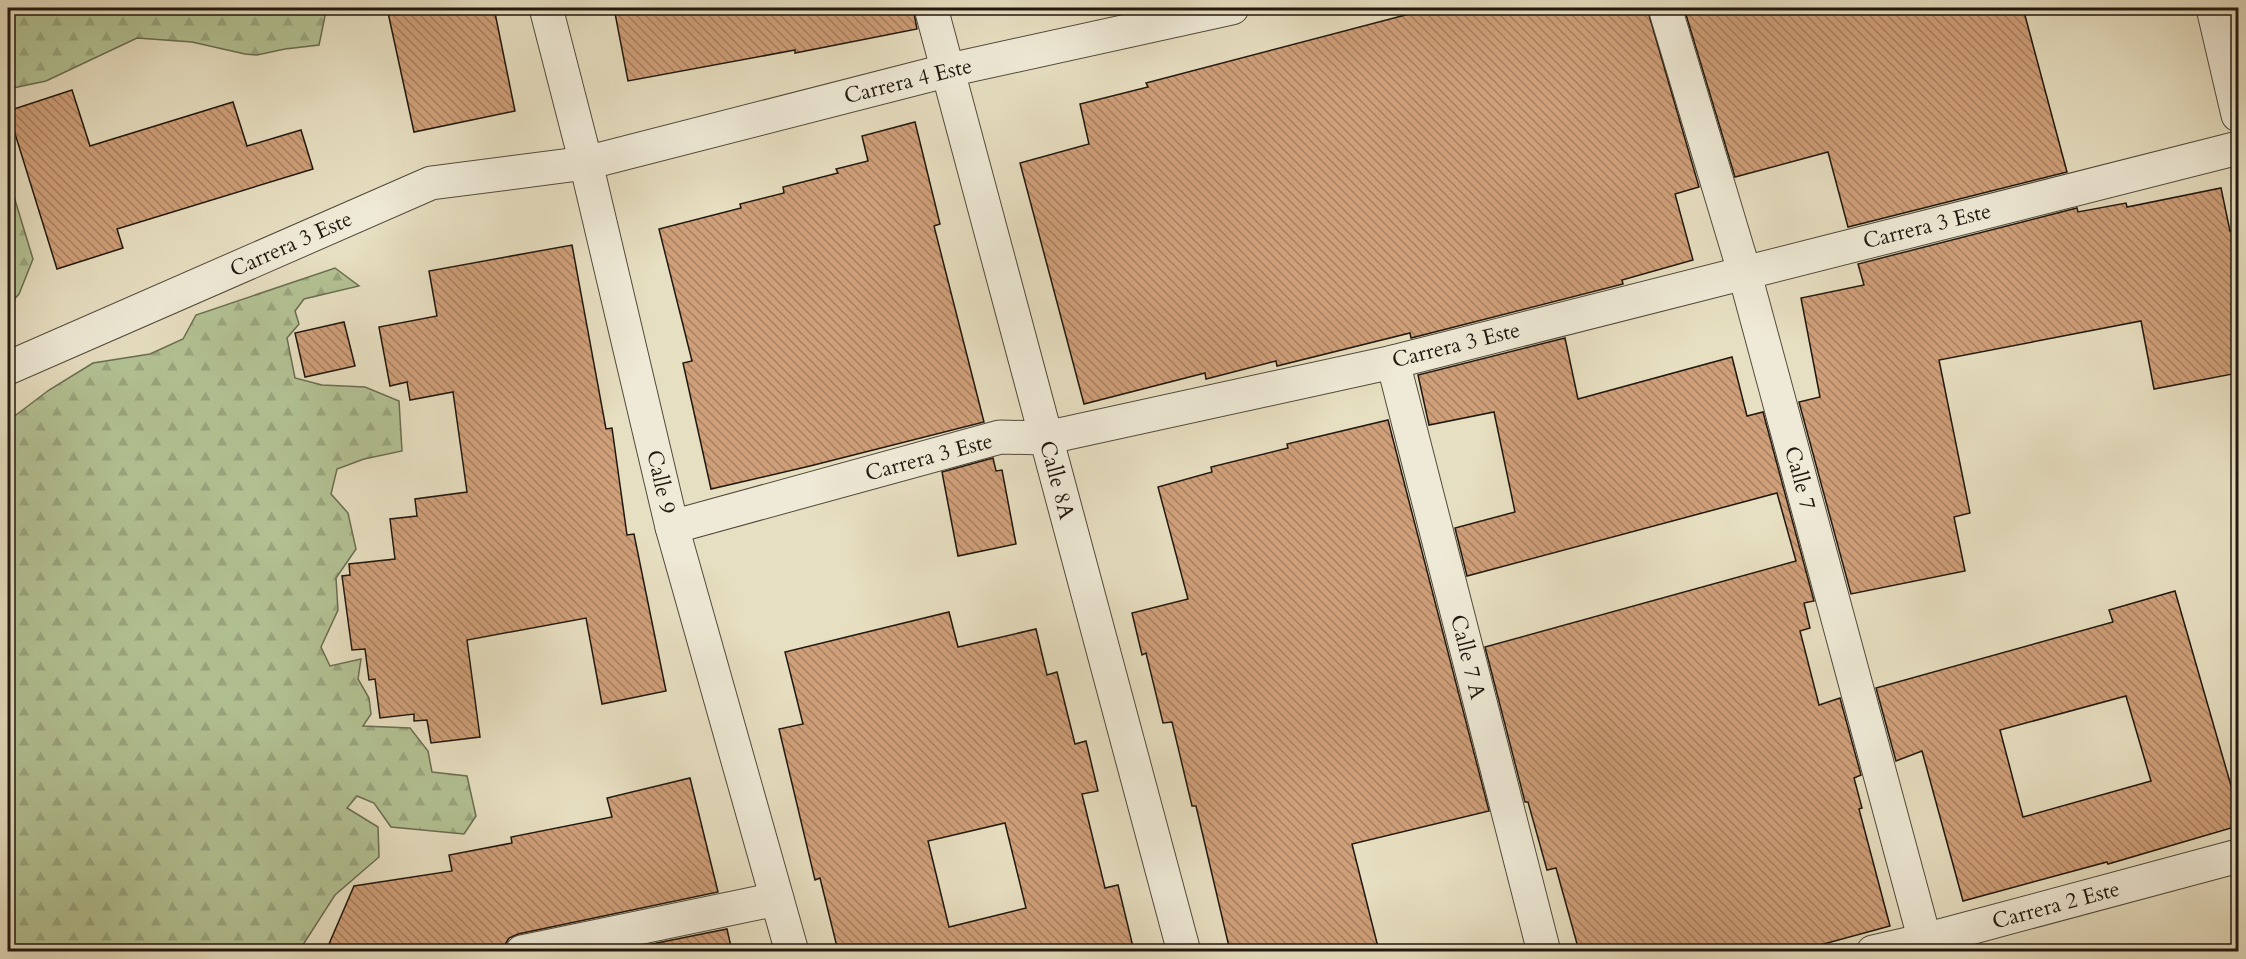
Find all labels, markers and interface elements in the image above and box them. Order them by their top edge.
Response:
street label: Carrera 4 Este [841,51,975,111]
street label: Carrera 3 Este [1860,196,1994,256]
street label: Carrera 3 Este [225,204,357,284]
street label: Carrera 3 Este [1389,315,1523,375]
street label: Carrera 3 Este [862,426,996,488]
street label: Calle 8A [1032,437,1082,523]
street label: Calle 7 [1777,443,1823,513]
street label: Calle 9 [639,447,683,517]
street label: Calle 7 A [1443,612,1493,703]
street label: Carrera 2 Este [1989,874,2123,936]

